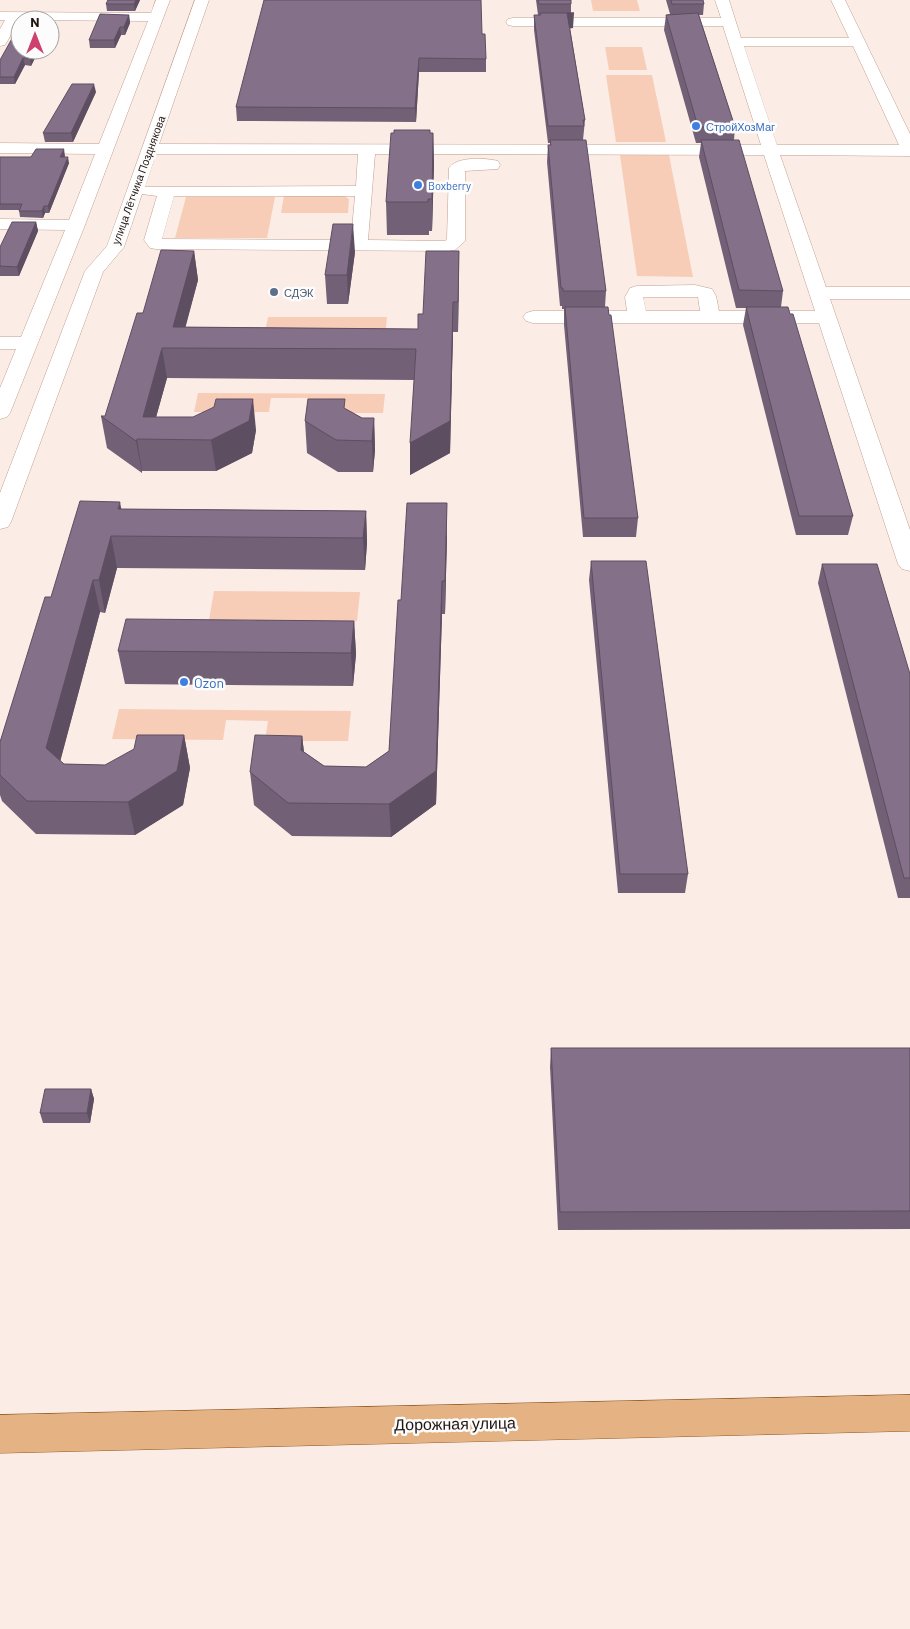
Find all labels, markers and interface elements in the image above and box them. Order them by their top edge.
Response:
north arrow [10,10,60,60]
text: N [30,13,40,30]
street label: улица Лётчика Позднякова [109,113,168,246]
marker: СтройХозМаг [690,120,702,132]
place label: СтройХозМаг [706,120,775,133]
marker: Boxberry [412,179,424,191]
place label: Boxberry [428,179,471,192]
marker: СДЭК [268,286,280,298]
place label: СДЭК [284,286,314,299]
place label: Ozon [194,674,224,691]
marker: Ozon [178,676,190,688]
street label: Дорожная улица [394,1412,516,1434]

